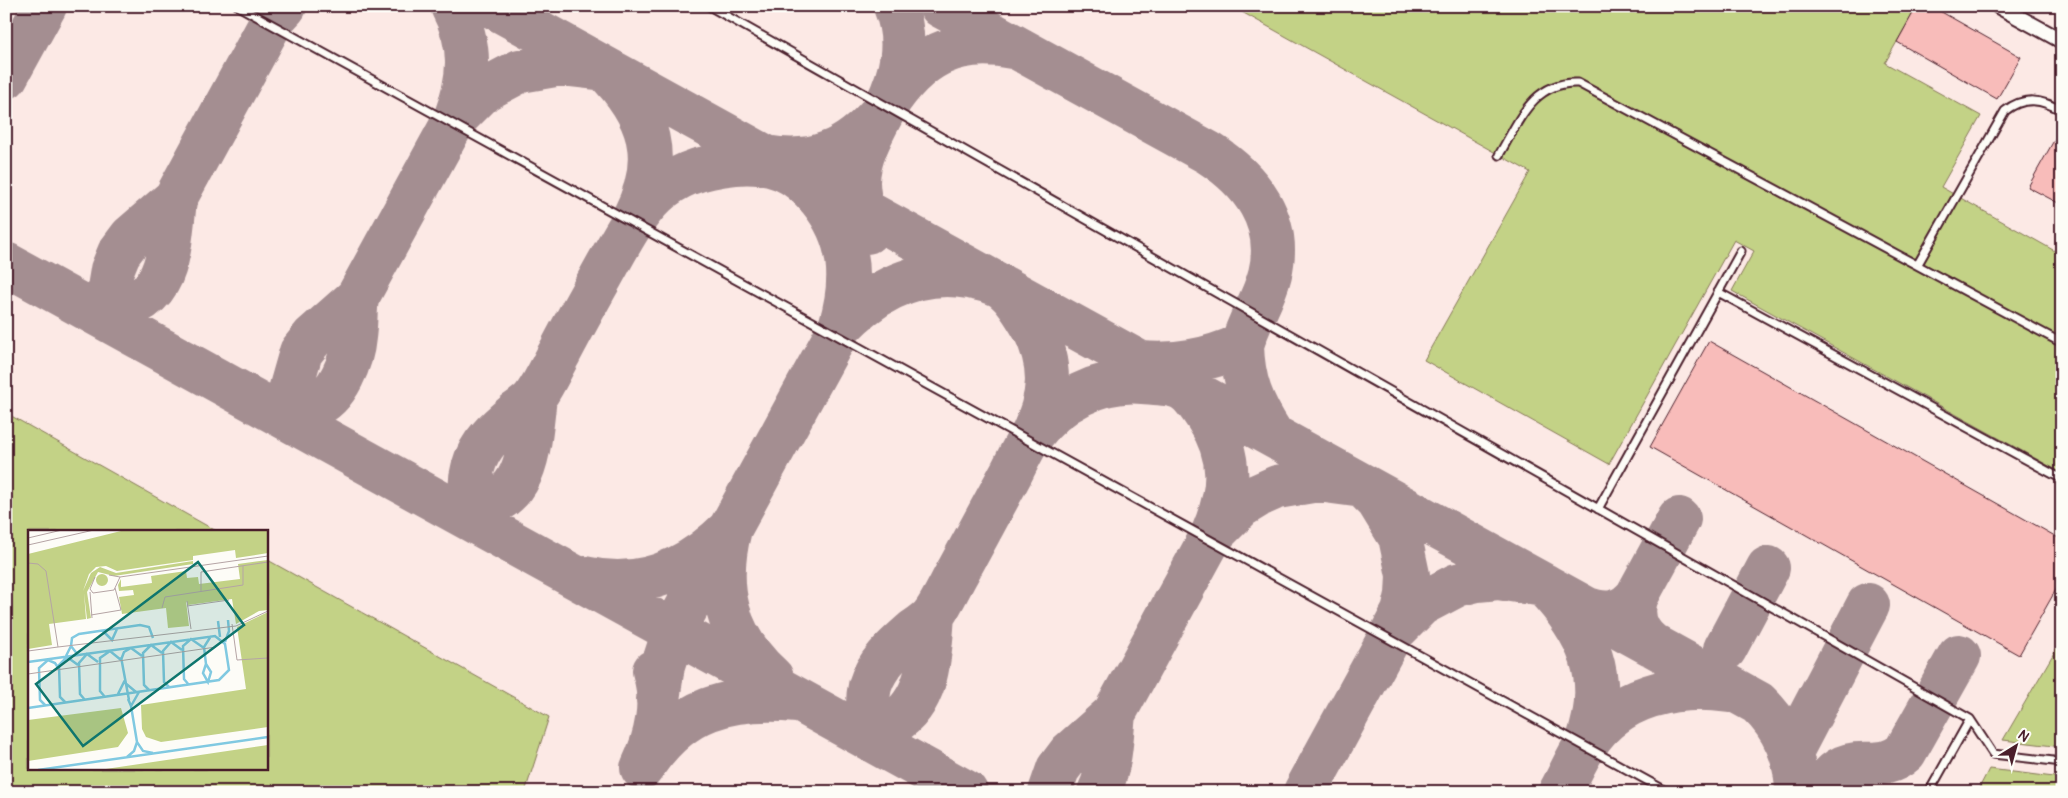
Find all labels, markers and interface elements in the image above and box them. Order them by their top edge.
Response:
inset map [28,530,268,770]
north arrow [1990,720,2040,770]
text: N [2015,726,2032,746]

